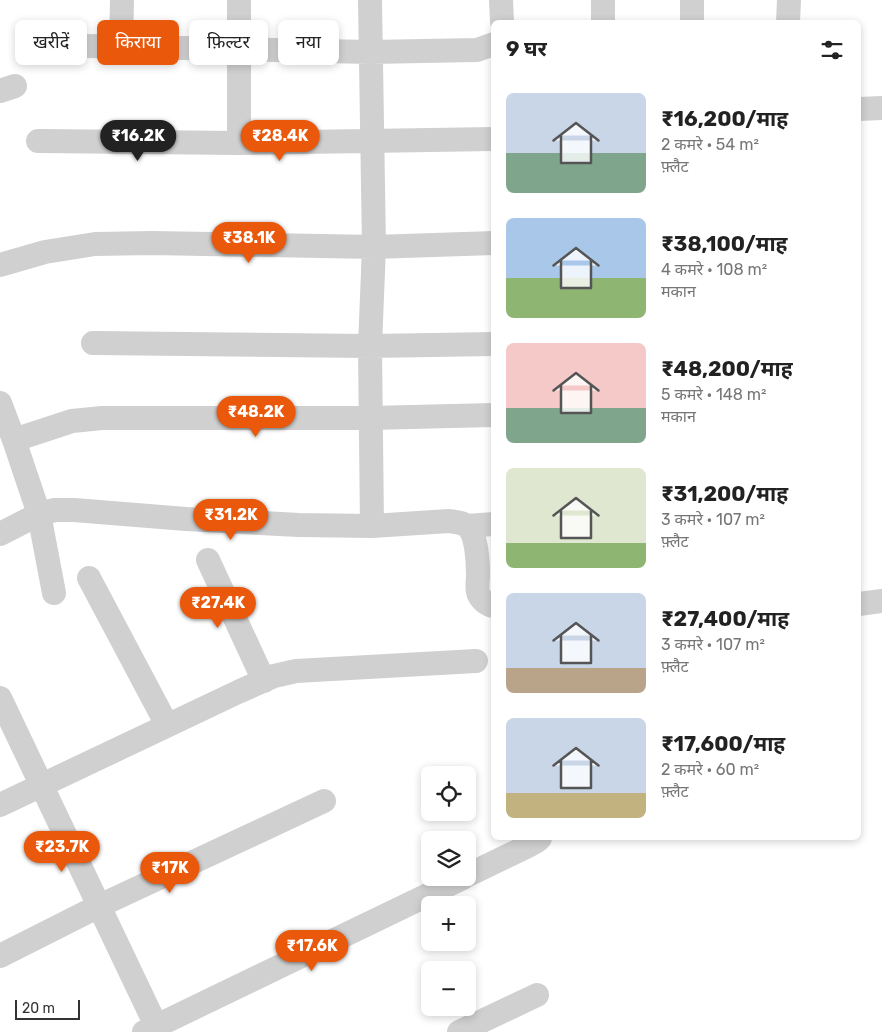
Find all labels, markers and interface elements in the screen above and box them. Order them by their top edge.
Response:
chip: खरीदें [15,20,87,65]
chip: किराया [97,20,179,65]
chip: फ़िल्टर [189,20,268,65]
chip: नया [278,20,339,65]
text: 9 घर [506,36,547,61]
icon: filters [818,36,846,64]
text: ₹16,200/माह [661,106,788,131]
icon: home [546,113,606,173]
pin: ₹16.2K [97,120,179,162]
pin: ₹28.4K [239,120,321,162]
text: ₹16.2K [111,126,165,145]
text: ₹28.4K [252,126,308,145]
text: 2 कमरे · 54 m² [661,135,759,154]
text: फ़्लैट [661,157,689,176]
pin: ₹38.1K [208,222,290,264]
text: ₹38.1K [223,228,275,247]
text: ₹38,100/माह [661,231,787,256]
icon: home [546,238,606,298]
text: 4 कमरे · 108 m² [661,260,767,279]
text: मकान [661,282,696,301]
text: ₹48,200/माह [661,356,793,381]
icon: home [546,363,606,423]
text: 5 कमरे · 148 m² [661,385,767,404]
pin: ₹48.2K [215,396,297,438]
text: ₹48.2K [228,402,284,421]
text: मकान [661,407,696,426]
text: ₹31,200/माह [661,481,788,506]
icon: home [546,488,606,548]
pin: ₹31.2K [190,498,272,541]
text: ₹31.2K [204,505,258,524]
text: 3 कमरे · 107 m² [661,510,765,529]
text: फ़्लैट [661,532,689,551]
pin: ₹27.4K [177,586,259,629]
text: ₹27.4K [191,593,245,612]
text: ₹27,400/माह [661,606,789,631]
icon: home [546,613,606,673]
text: 3 कमरे · 107 m² [661,635,765,654]
text: फ़्लैट [661,657,689,676]
text: ₹17,600/माह [661,731,785,756]
icon: home [546,738,606,798]
text: 2 कमरे · 60 m² [661,760,759,779]
map controls [421,766,476,1016]
button: locate [421,766,476,821]
text: फ़्लैट [661,782,689,801]
pin: ₹23.7K [21,830,103,873]
button: layers [421,831,476,886]
text: ₹23.7K [35,837,89,856]
pin: ₹17K [140,852,200,894]
text: ₹17K [151,858,189,877]
button: + [421,896,476,951]
pin: ₹17.6K [271,930,353,972]
text: ₹17.6K [286,936,338,955]
button: − [421,961,476,1016]
scale bar [15,997,80,1020]
text: 20 m [22,1000,55,1017]

